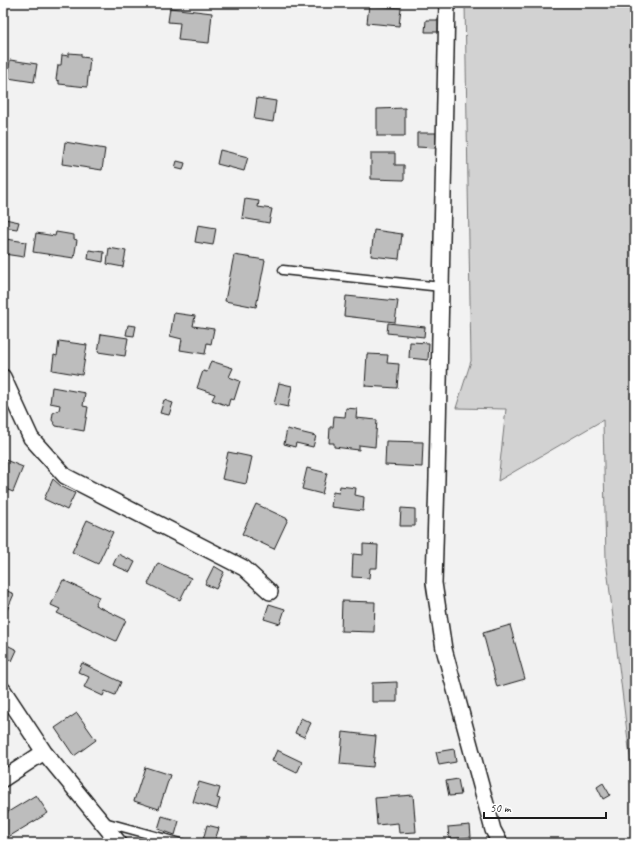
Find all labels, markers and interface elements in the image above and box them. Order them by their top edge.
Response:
scale bar [484,794,606,820]
text: 50 m [490,800,512,816]

